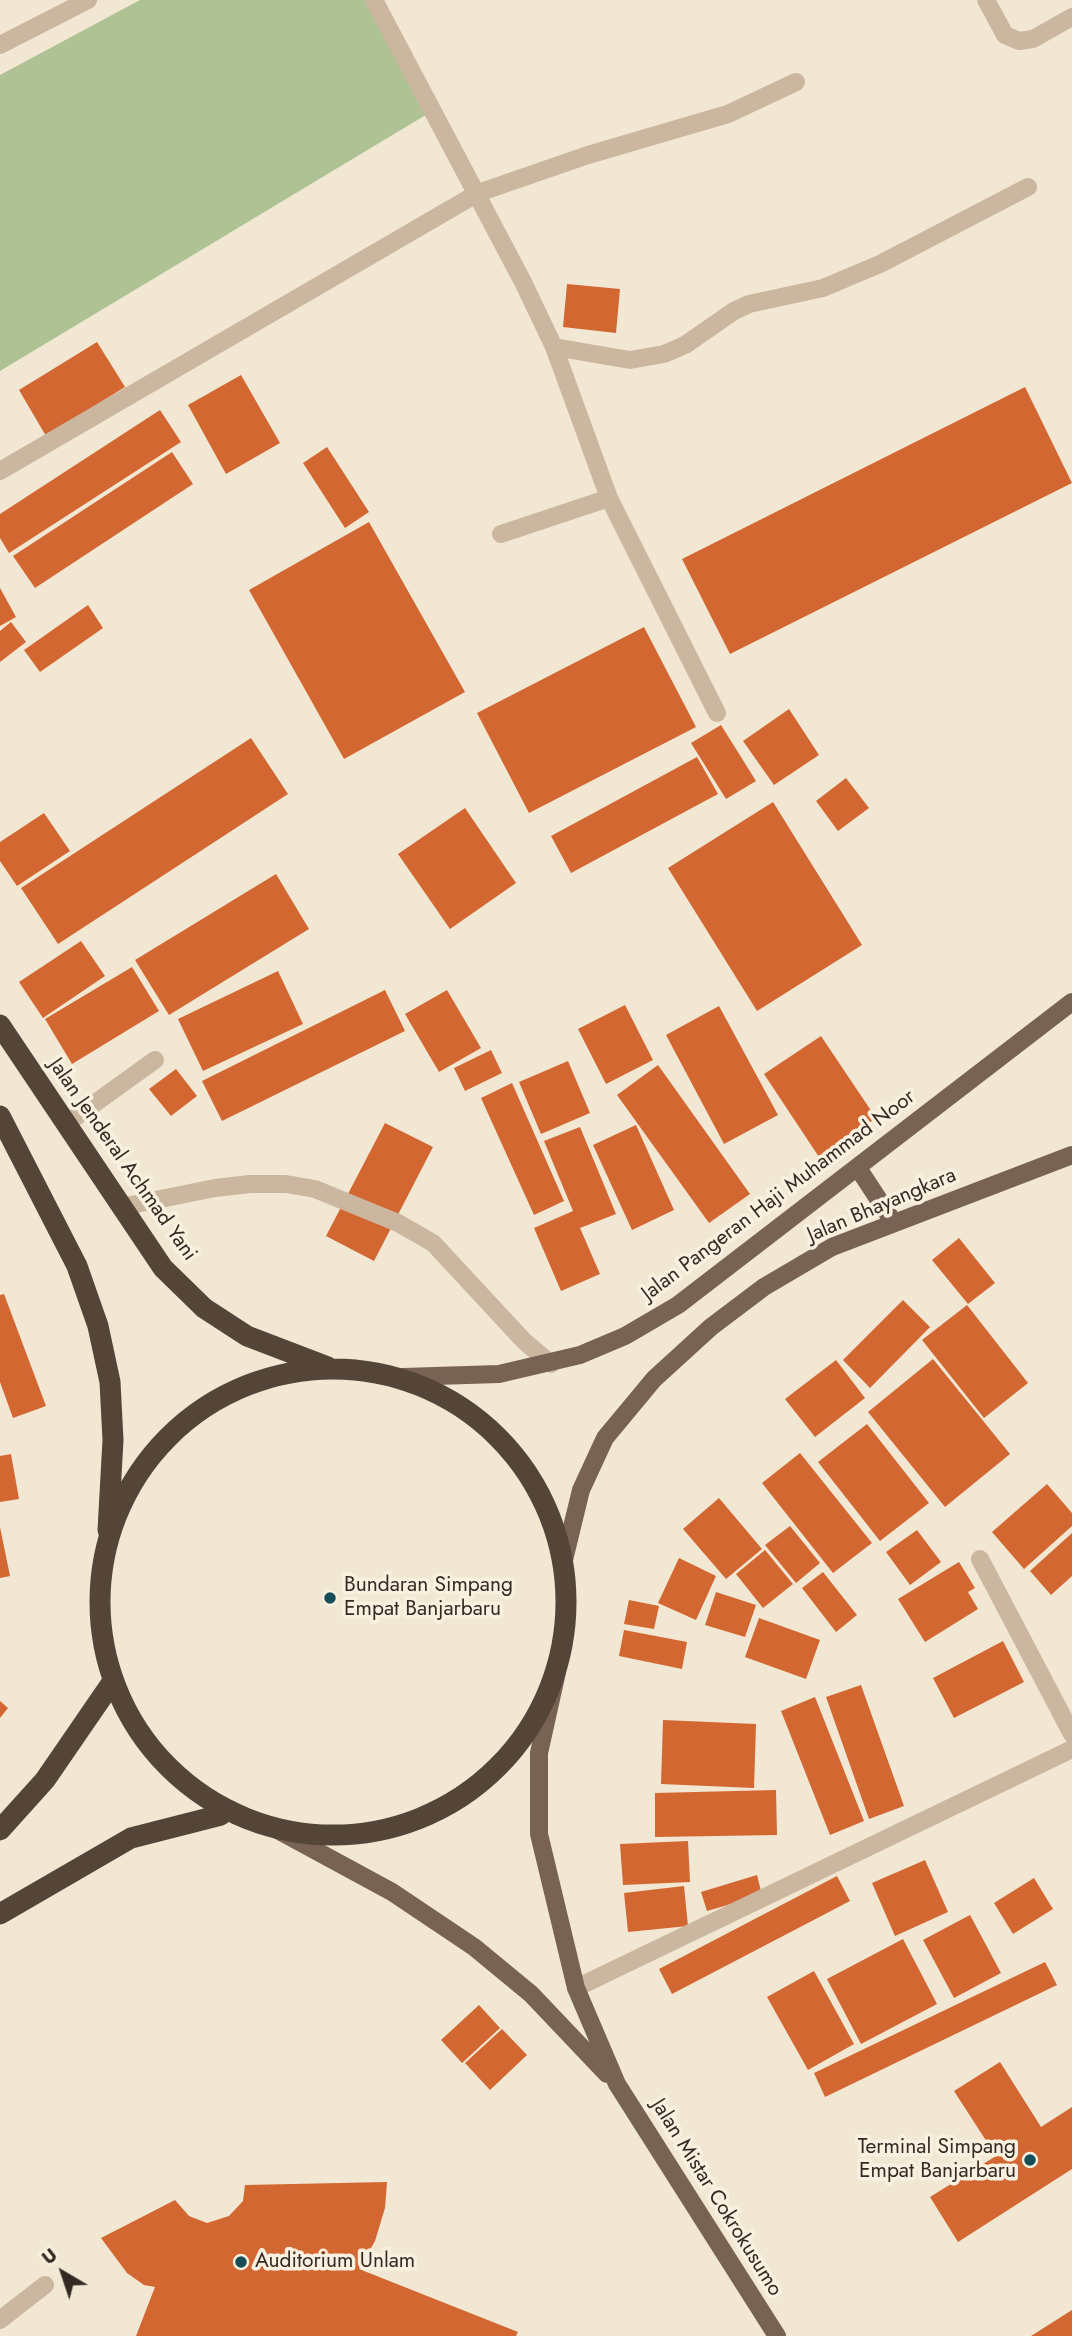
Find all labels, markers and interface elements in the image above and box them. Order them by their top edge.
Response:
street label: Jalan Jenderal Achmad Yani [42,1054,202,1266]
street label: Jalan Pangeran Haji Muhammad Noor [637,1085,921,1307]
street label: Jalan Bhayangkara [804,1163,960,1249]
place label: Bundaran Simpang Empat Banjarbaru [344,1573,513,1623]
marker: Bundaran Simpang Empat Banjarbaru [322,1590,338,1606]
street label: Jalan Mistar Cokrokusumo [645,2095,787,2301]
place label: Terminal Simpang Empat Banjarbaru [858,2135,1016,2185]
marker: Terminal Simpang Empat Banjarbaru [1022,2152,1038,2168]
north arrow [28,2238,98,2308]
text: U [36,2242,63,2271]
place label: Auditorium Unlam [255,2249,415,2275]
marker: Auditorium Unlam [233,2254,249,2270]

